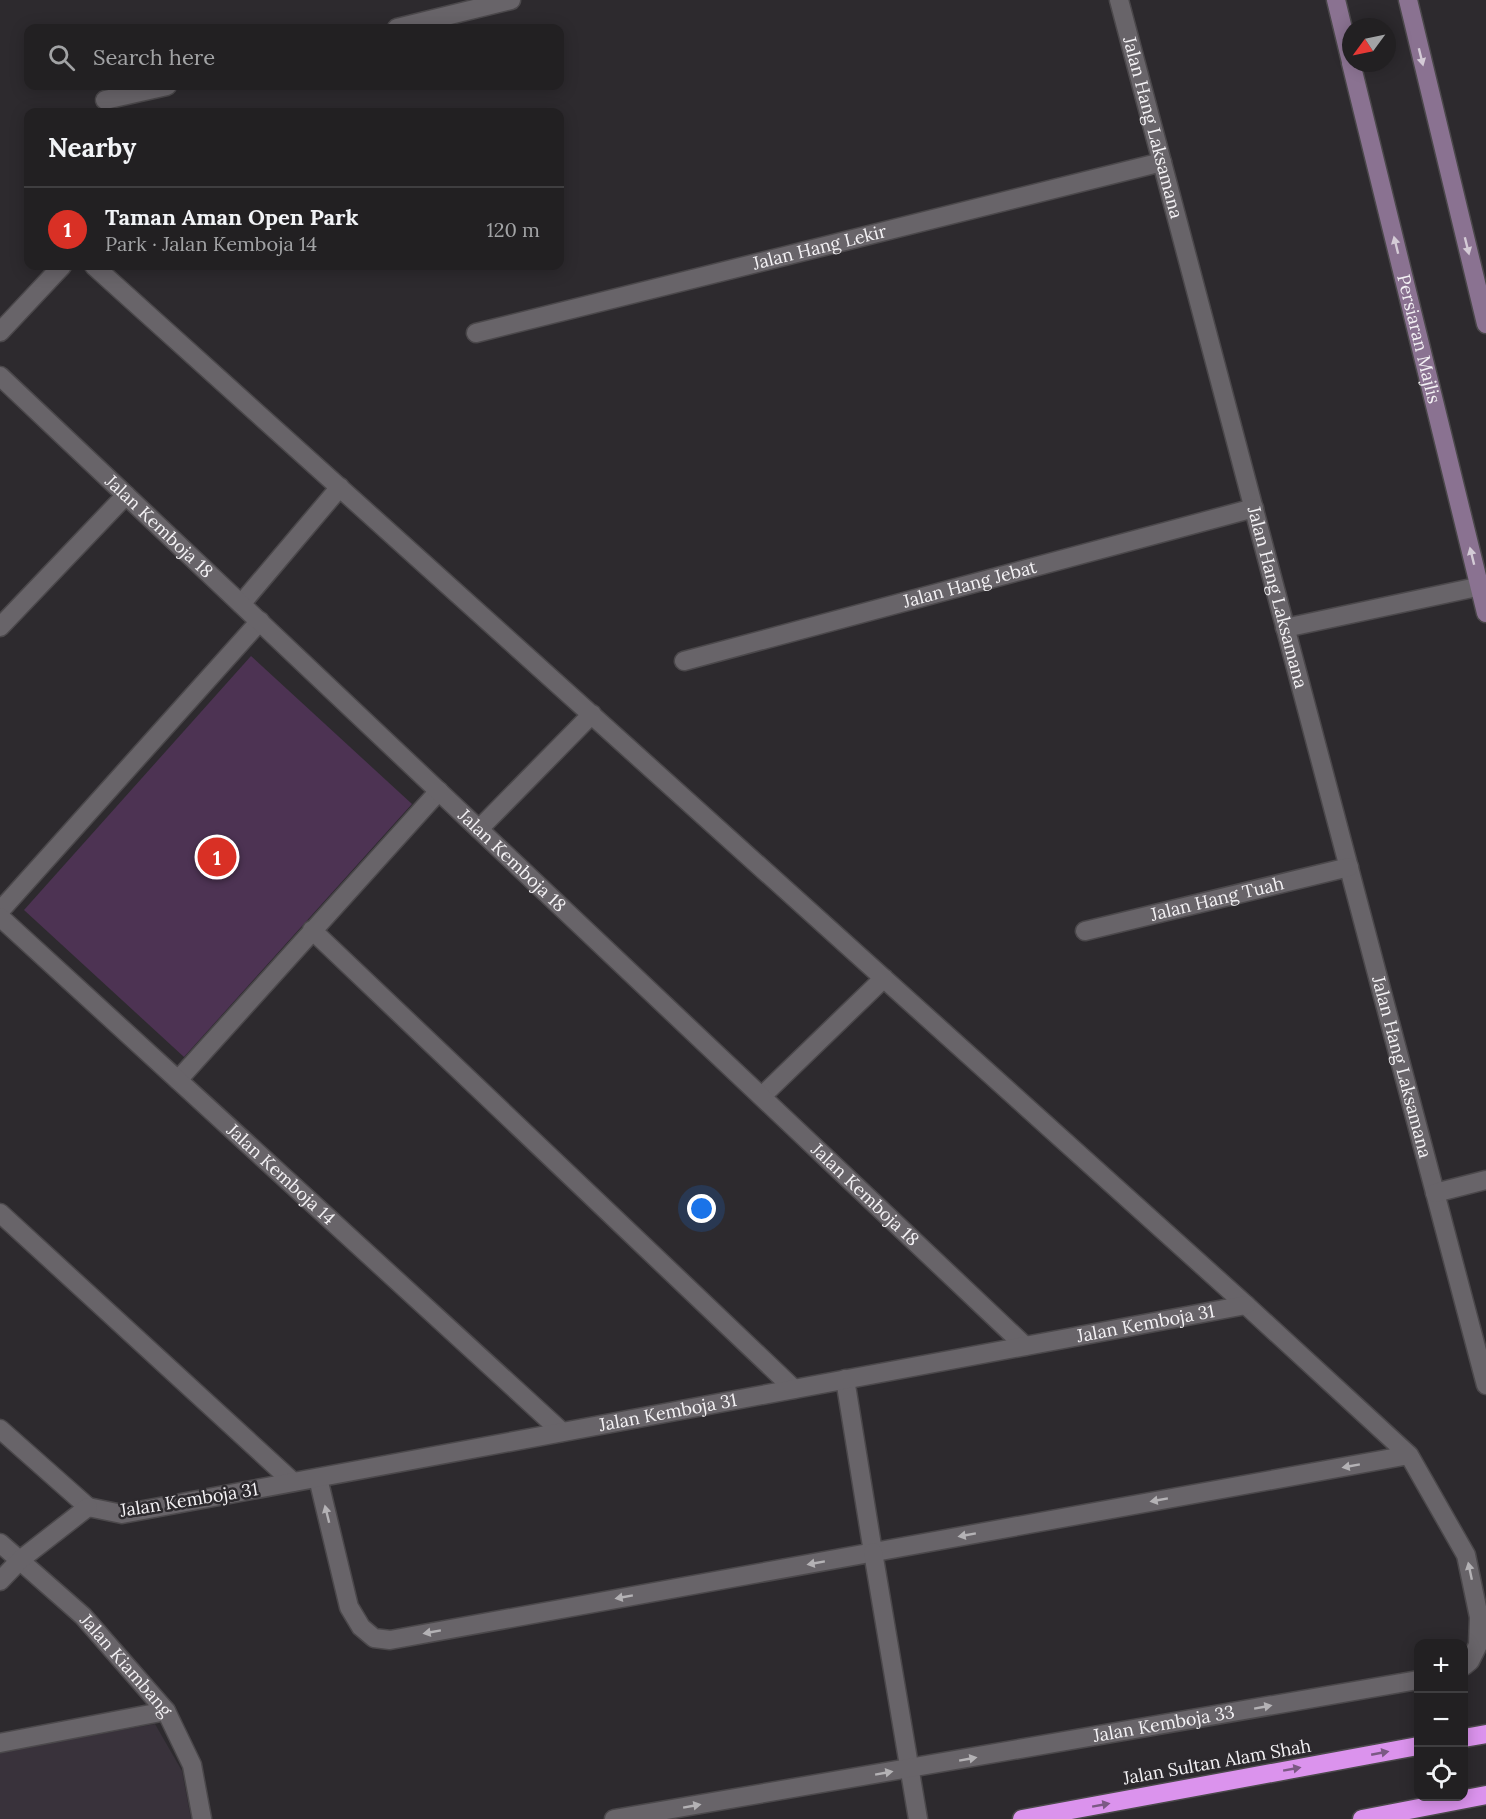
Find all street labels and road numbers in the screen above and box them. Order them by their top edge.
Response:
street label: Jalan Hang Laksamana [1118,33,1188,221]
street label: Jalan Hang Lekir [749,219,889,275]
street label: Persiaran Majlis [1392,272,1446,406]
street label: Jalan Kemboja 18 [100,469,218,583]
street label: Jalan Hang Laksamana [1242,503,1313,691]
street label: Jalan Hang Jebat [899,555,1039,613]
street label: Jalan Kemboja 18 [453,803,571,917]
street label: Jalan Hang Tuah [1147,871,1286,926]
street label: Jalan Hang Laksamana [1367,972,1437,1161]
street label: Jalan Kemboja 14 [221,1118,341,1230]
street label: Jalan Kemboja 18 [806,1137,924,1251]
street label: Jalan Kemboja 31 [1074,1299,1217,1347]
street label: Jalan Kemboja 31 [596,1388,739,1436]
street label: Jalan Kemboja 31 [117,1477,260,1522]
street label: Jalan Kiambang [75,1608,178,1722]
street label: Jalan Kemboja 33 [1090,1700,1236,1747]
street label: Jalan Sultan Alam Shah [1120,1734,1313,1790]

